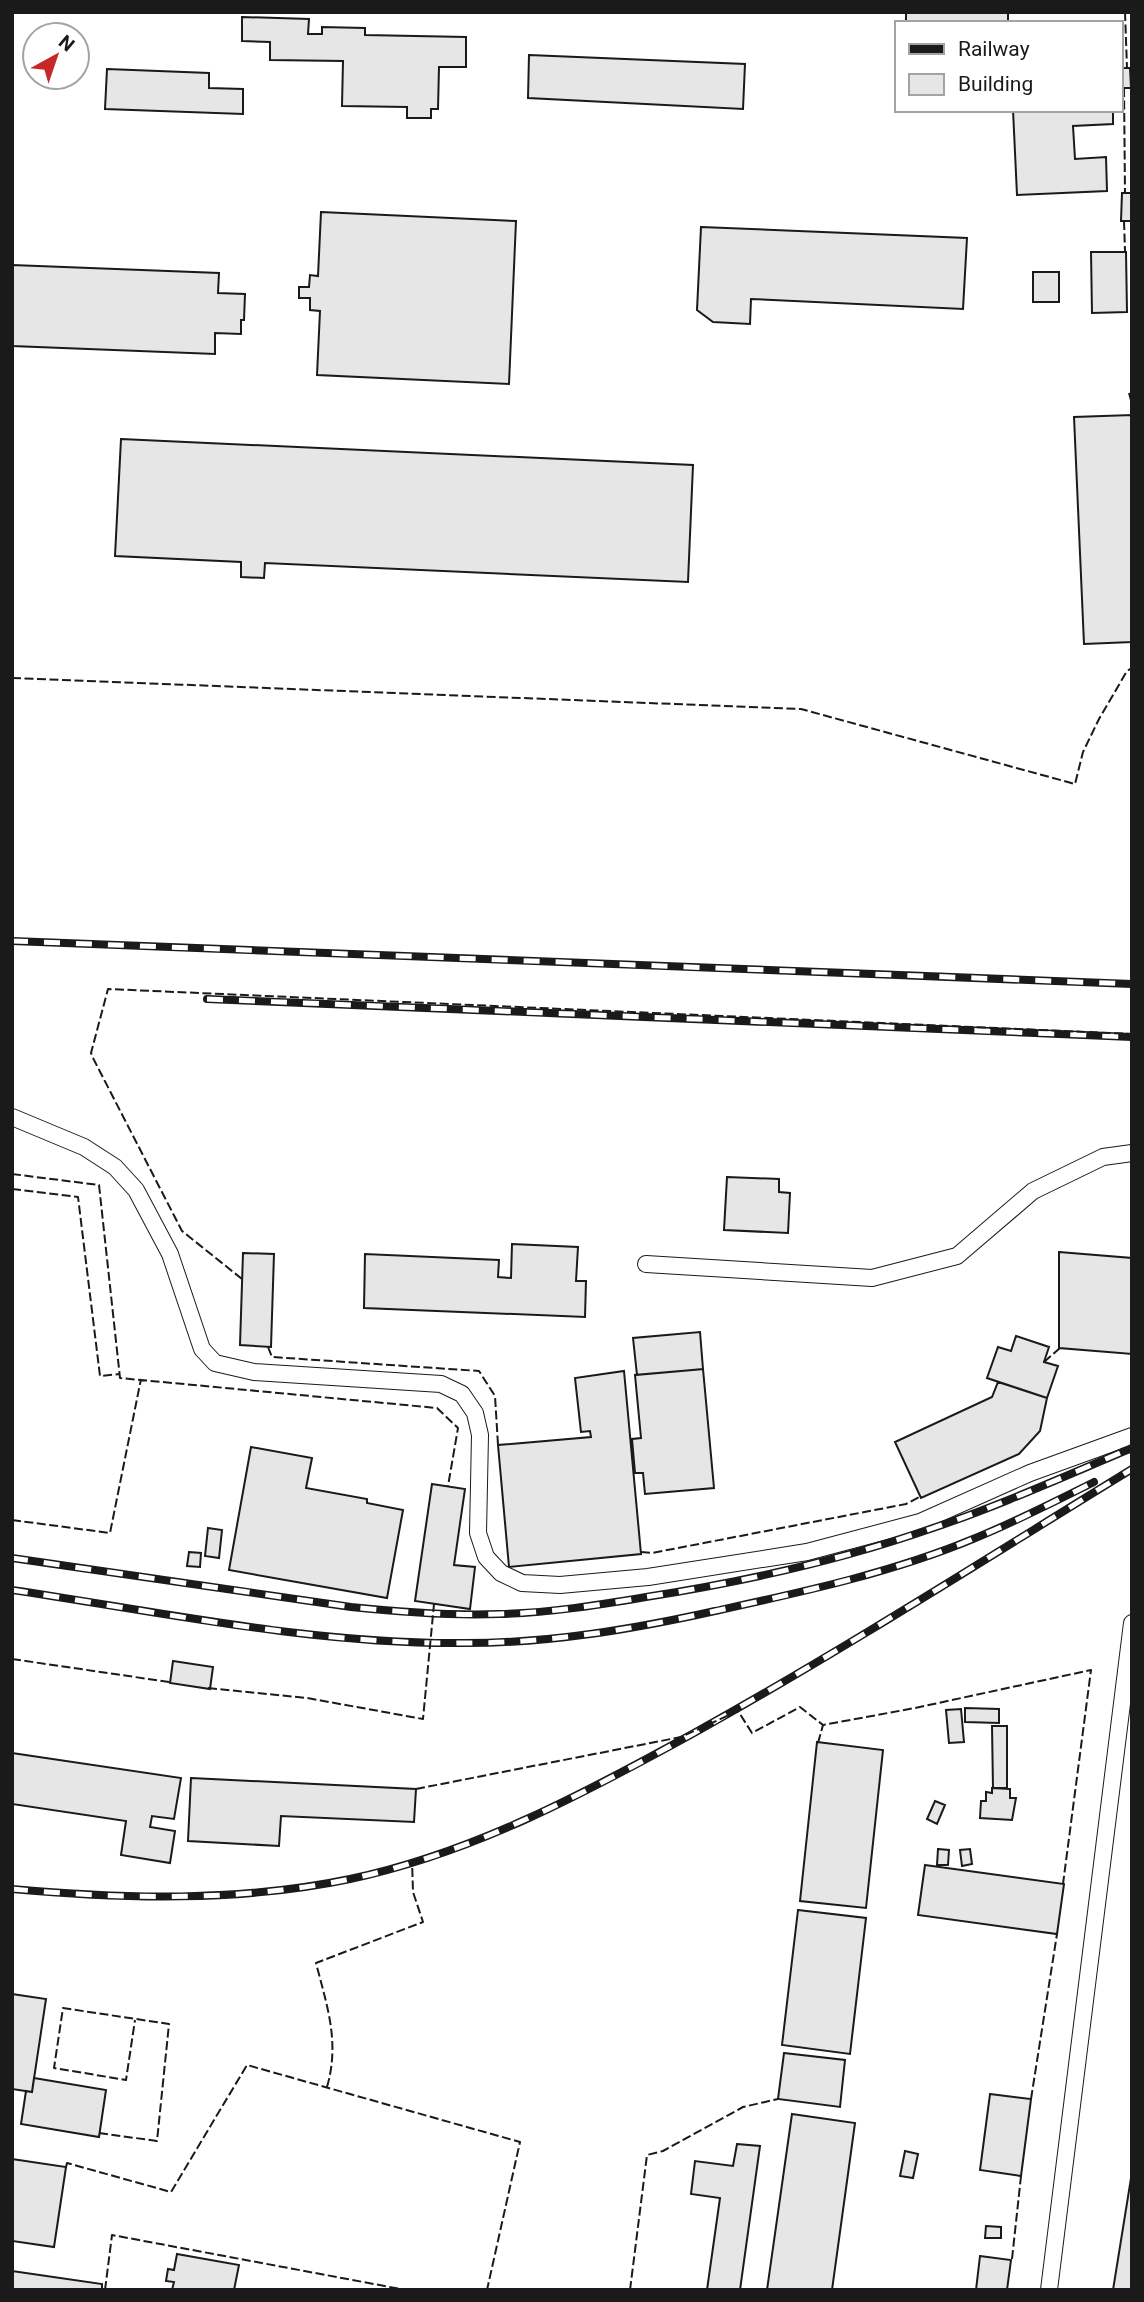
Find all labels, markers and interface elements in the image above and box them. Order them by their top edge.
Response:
north arrow [21,21,91,91]
legend [895,21,1123,112]
text: N [54,30,79,56]
text: Railway [958,37,1030,61]
text: Building [958,72,1033,96]

